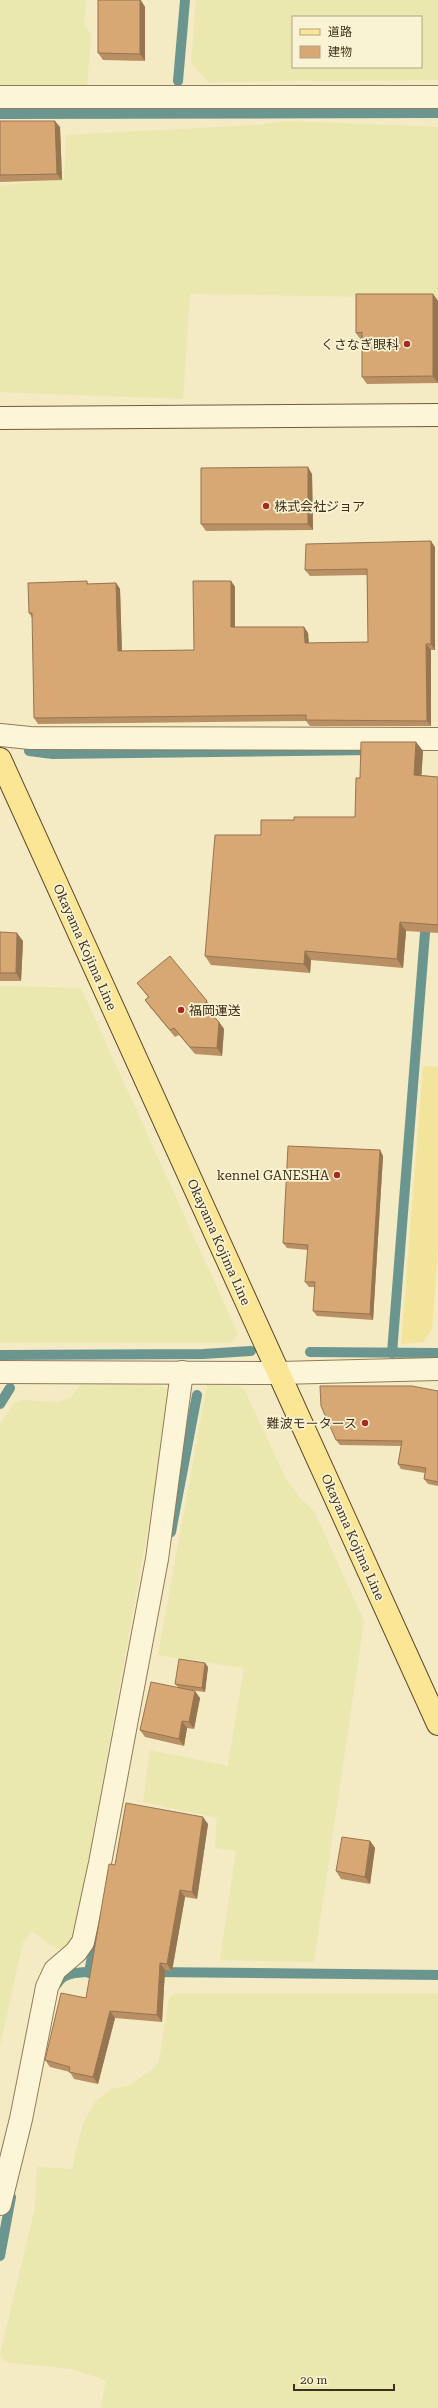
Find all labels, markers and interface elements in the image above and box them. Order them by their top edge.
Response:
legend [292,16,422,68]
text: 道路 [328,25,352,39]
text: 建物 [328,45,352,59]
place label: くさなぎ眼科 [321,337,399,352]
marker: くさなぎ眼科 [402,339,412,349]
place label: 株式会社ジョア [274,499,365,514]
marker: 株式会社ジョア [261,501,271,511]
street label: Okayama Kojima Line [50,882,120,1012]
place label: 福岡運送 [189,1003,241,1018]
marker: 福岡運送 [176,1005,186,1015]
place label: kennel GANESHA [217,1168,329,1183]
marker: kennel GANESHA [332,1170,342,1180]
street label: Okayama Kojima Line [184,1177,254,1307]
place label: 難波モータース [267,1416,357,1431]
marker: 難波モータース [360,1418,370,1428]
street label: Okayama Kojima Line [318,1472,388,1602]
scale bar [294,2366,394,2392]
text: 20 m [300,2373,327,2387]

